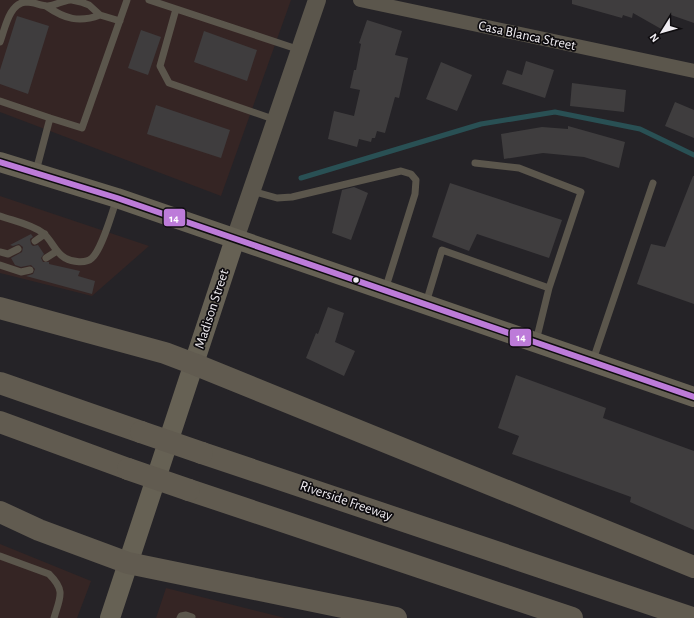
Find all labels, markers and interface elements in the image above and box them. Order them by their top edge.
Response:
north arrow [642,12,682,52]
street label: Casa Blanca Street [477,19,578,53]
text: N [648,31,661,44]
line badge: 14 [163,208,186,227]
text: 14 [169,213,179,224]
street label: Madison Street [193,267,232,350]
unlabelled marker [351,275,361,285]
line badge: 14 [509,328,532,347]
text: 14 [516,332,526,343]
street label: Riverside Freeway [298,479,394,523]

